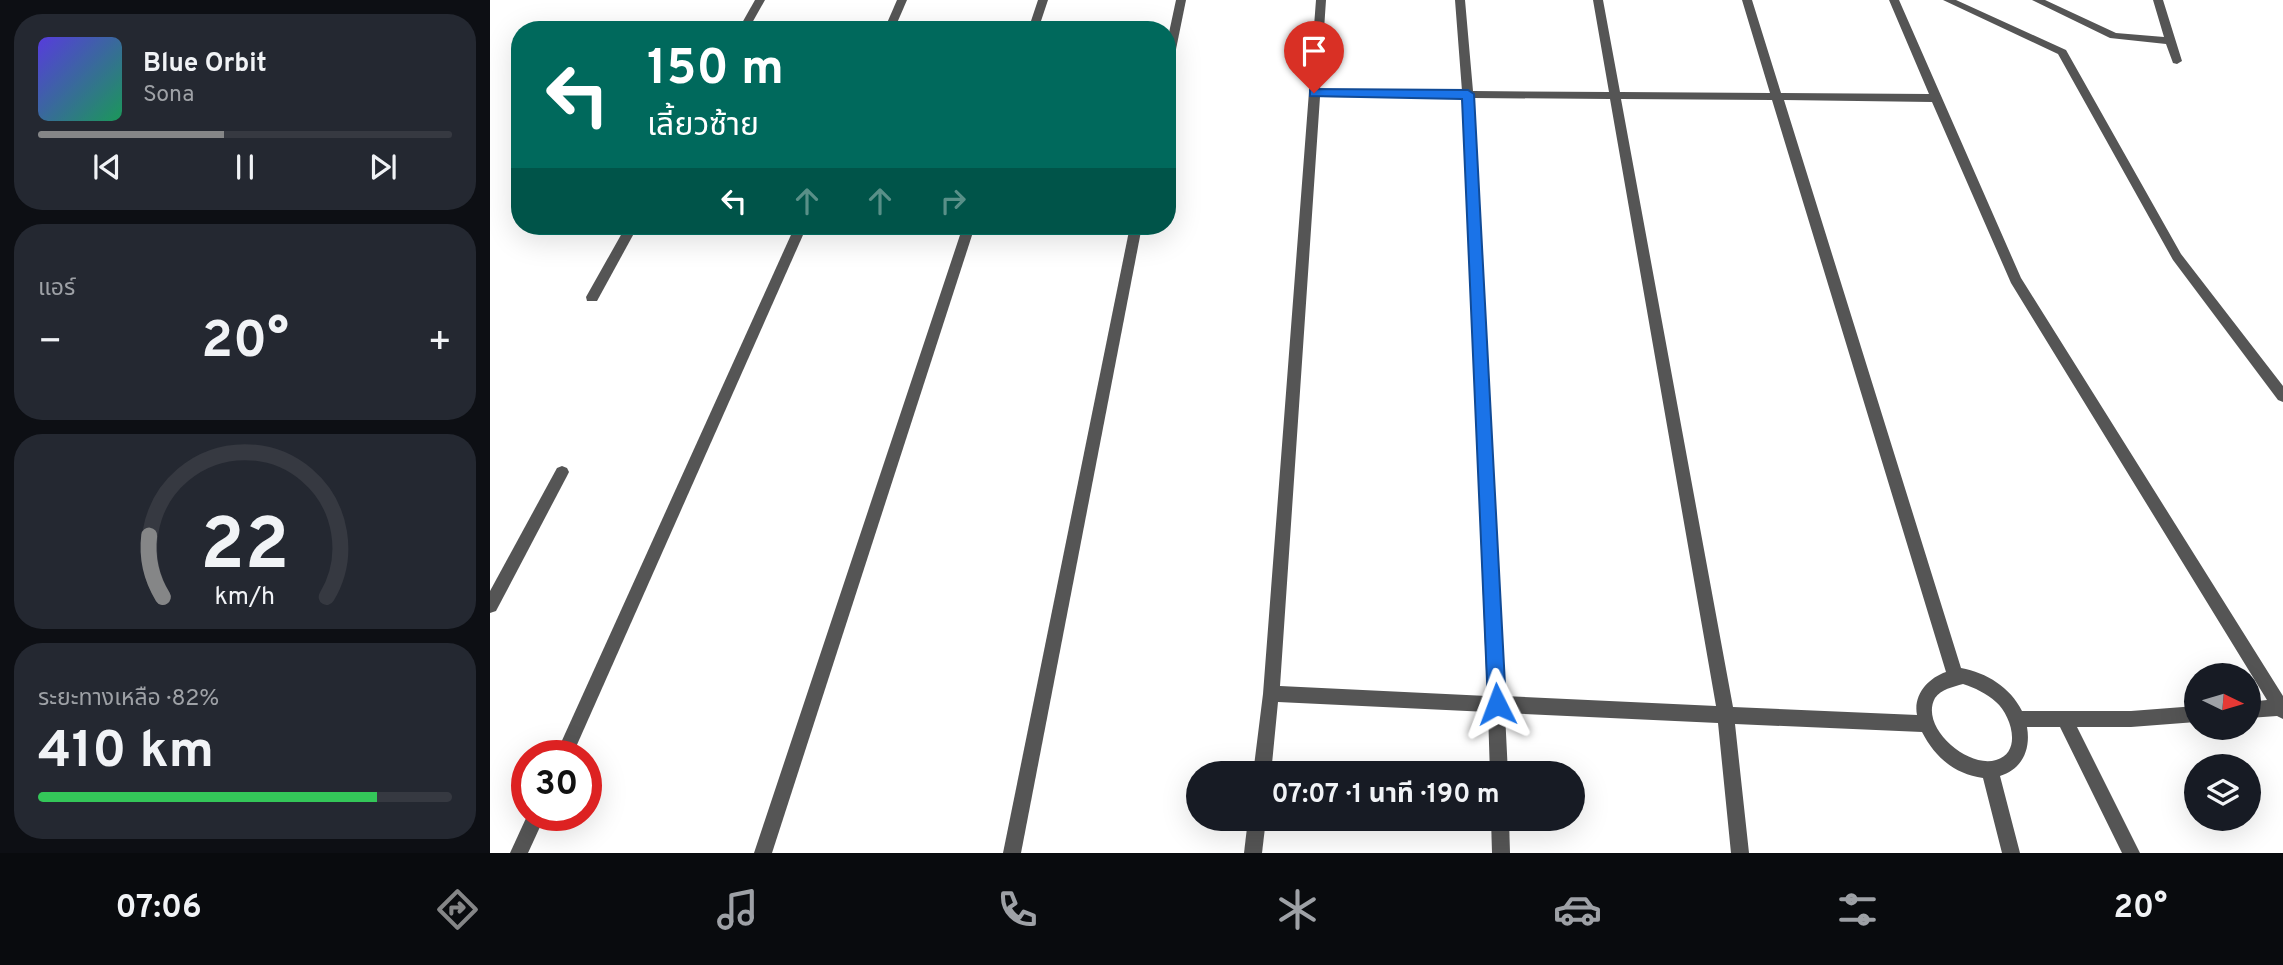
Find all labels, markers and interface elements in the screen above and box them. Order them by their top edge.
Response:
pin [1284,21,1344,93]
icon: arrive [1295,32,1333,70]
text: 150 m [647,40,784,102]
text: Blue Orbit [143,48,267,81]
icon: left [532,49,623,140]
text: Sona [143,81,194,110]
text: เลี้ยวซ้าย [647,107,759,147]
icon: previous [88,148,126,186]
icon: pause [226,148,264,186]
icon: next [364,148,402,186]
icon: left [715,182,753,220]
icon: ahead [788,182,826,220]
icon: ahead [861,182,899,220]
icon: right [934,182,972,220]
text: แอร์ [38,275,75,304]
text: 20° [201,310,289,376]
text: − [38,319,63,368]
text: + [427,319,452,368]
text: 22 [200,504,290,596]
text: km/h [215,582,275,614]
north arrow [2184,663,2261,740]
map controls [2184,663,2261,831]
position arrow [1460,667,1534,741]
text: ระยะทางเหลือ · 82% [38,685,219,714]
text: 410 km [38,720,214,786]
speed limit sign: 30 [511,740,602,831]
button: layers [2184,754,2261,831]
text: 07:07 · 1 นาที · 190 m [1271,779,1500,812]
icon: directions [433,885,482,934]
icon: music [713,885,762,934]
icon: phone [993,885,1042,934]
icon: climate [1273,885,1322,934]
icon: car [1553,885,1602,934]
icon: filters [1833,885,1882,934]
text: 07:06 [116,889,202,929]
text: 20° [2113,889,2167,929]

